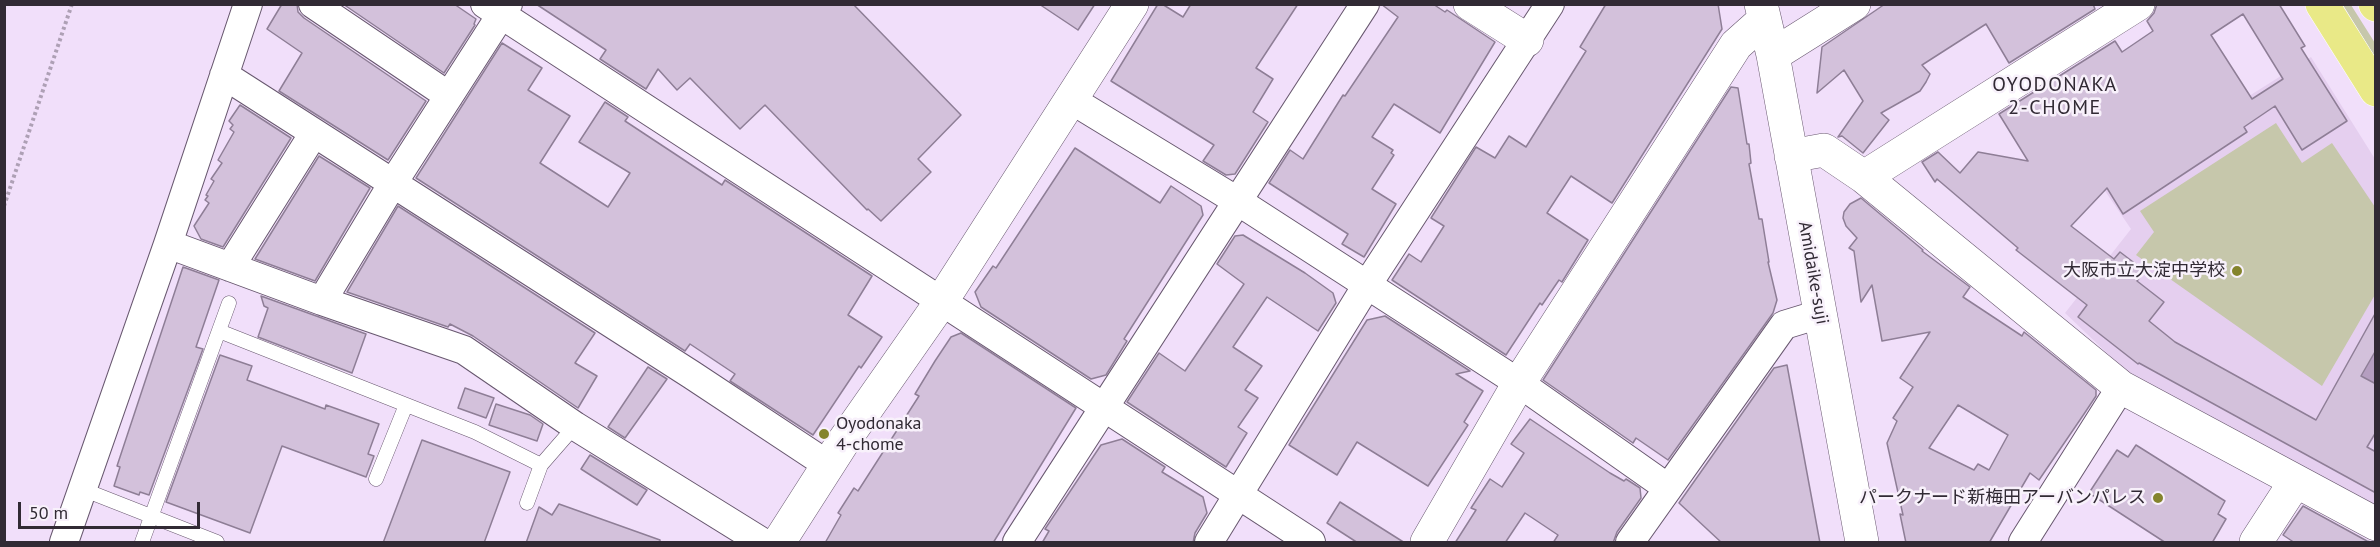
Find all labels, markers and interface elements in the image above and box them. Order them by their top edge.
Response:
district label: OYODONAKA 2-CHOME [1992,73,2118,120]
street label: Amidaike-suji [1793,220,1833,326]
place label: 大阪市立大淀中学校 [2063,260,2225,282]
marker: 大阪市立大淀中学校 [2230,264,2244,278]
place label: Oyodonaka 4-chome [836,413,922,456]
marker: Oyodonaka 4-chome [817,427,831,441]
place label: パークナード新梅田アーバンパレス [1859,487,2146,509]
scale bar [21,490,202,528]
marker: パークナード新梅田アーバンパレス [2151,491,2165,505]
text: 50 m [29,501,68,524]

